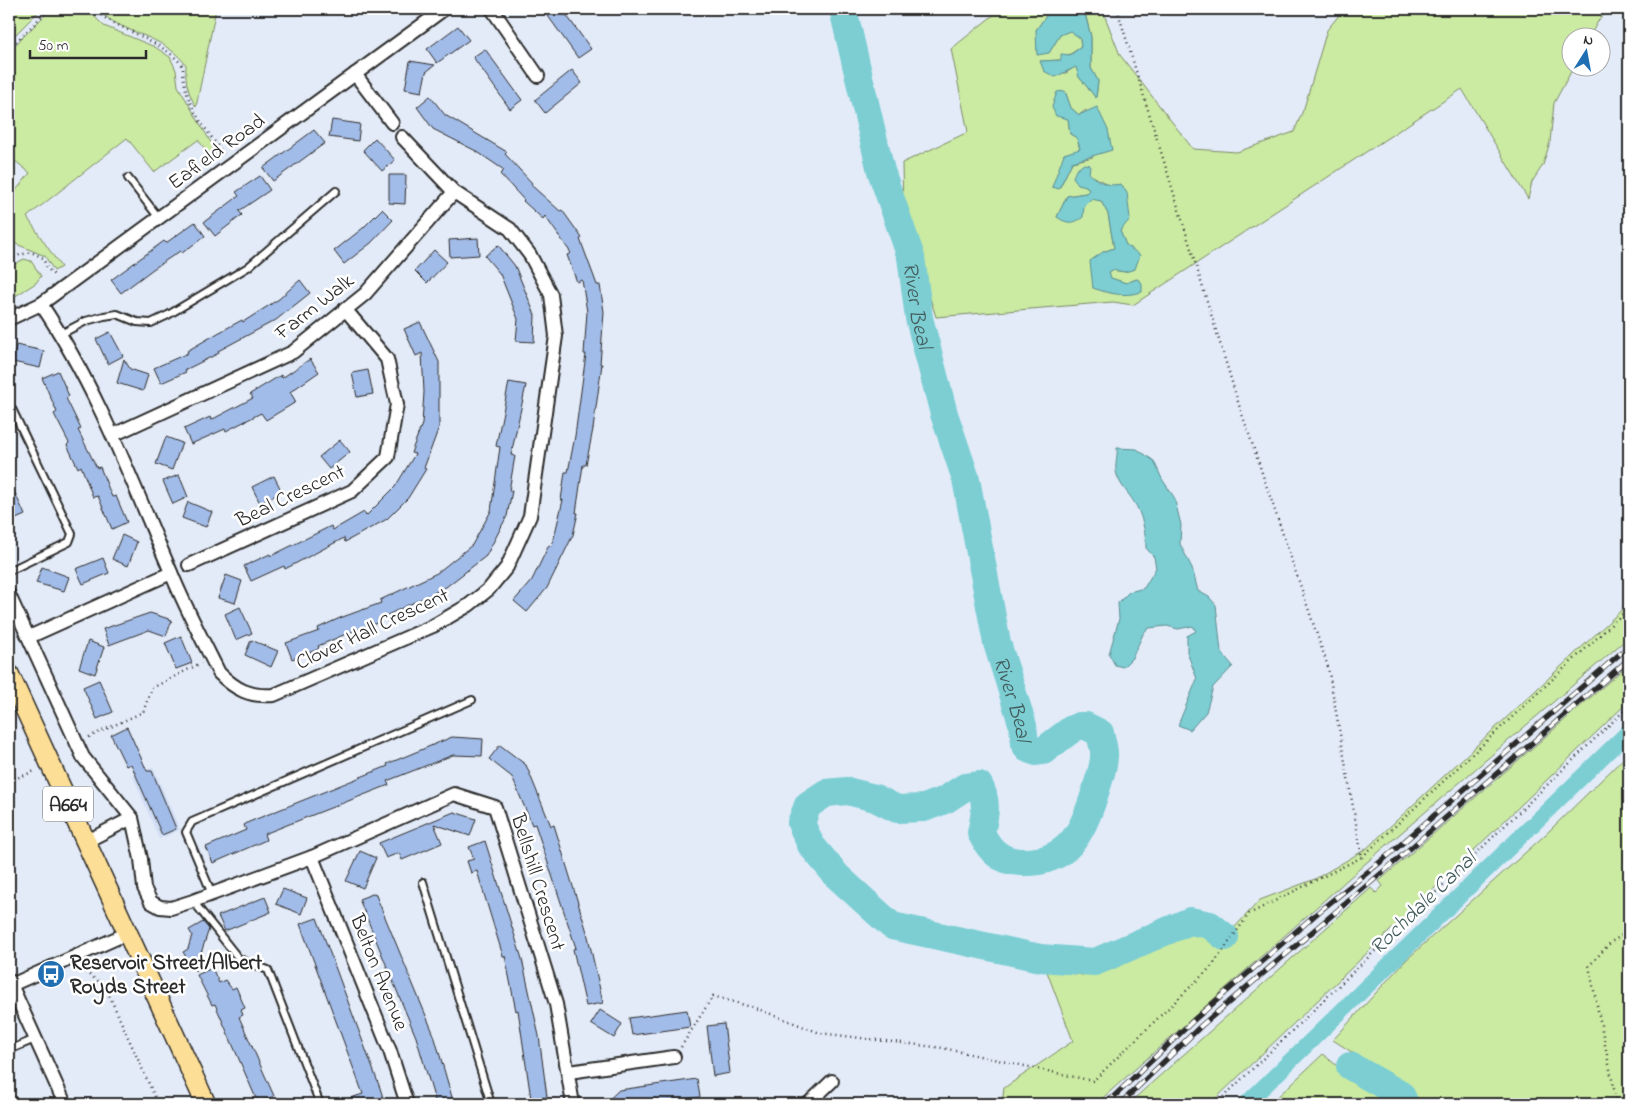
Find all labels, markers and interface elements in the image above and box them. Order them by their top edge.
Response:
scale bar [30,28,146,60]
north arrow [1560,28,1610,78]
text: N [1582,30,1595,52]
text: 50 m [38,35,69,57]
street label: Eafield Road [163,107,272,198]
water label: River Beal [893,260,940,355]
street label: Farm Walk [268,267,362,349]
street label: Beal Crescent [230,457,350,537]
street label: Clover Hall Crescent [291,581,454,678]
water label: River Beal [983,653,1038,745]
road number: A664 [43,786,93,822]
street label: Bellshill Crescent [502,810,572,955]
water label: Rochdale Canal [1364,843,1486,963]
street label: Belton Avenue [341,909,415,1036]
place label: Reservoir Street/Albert Royds Street [70,949,263,1005]
bus stop icon: Reservoir Street/Albert Royds Street [36,959,66,989]

